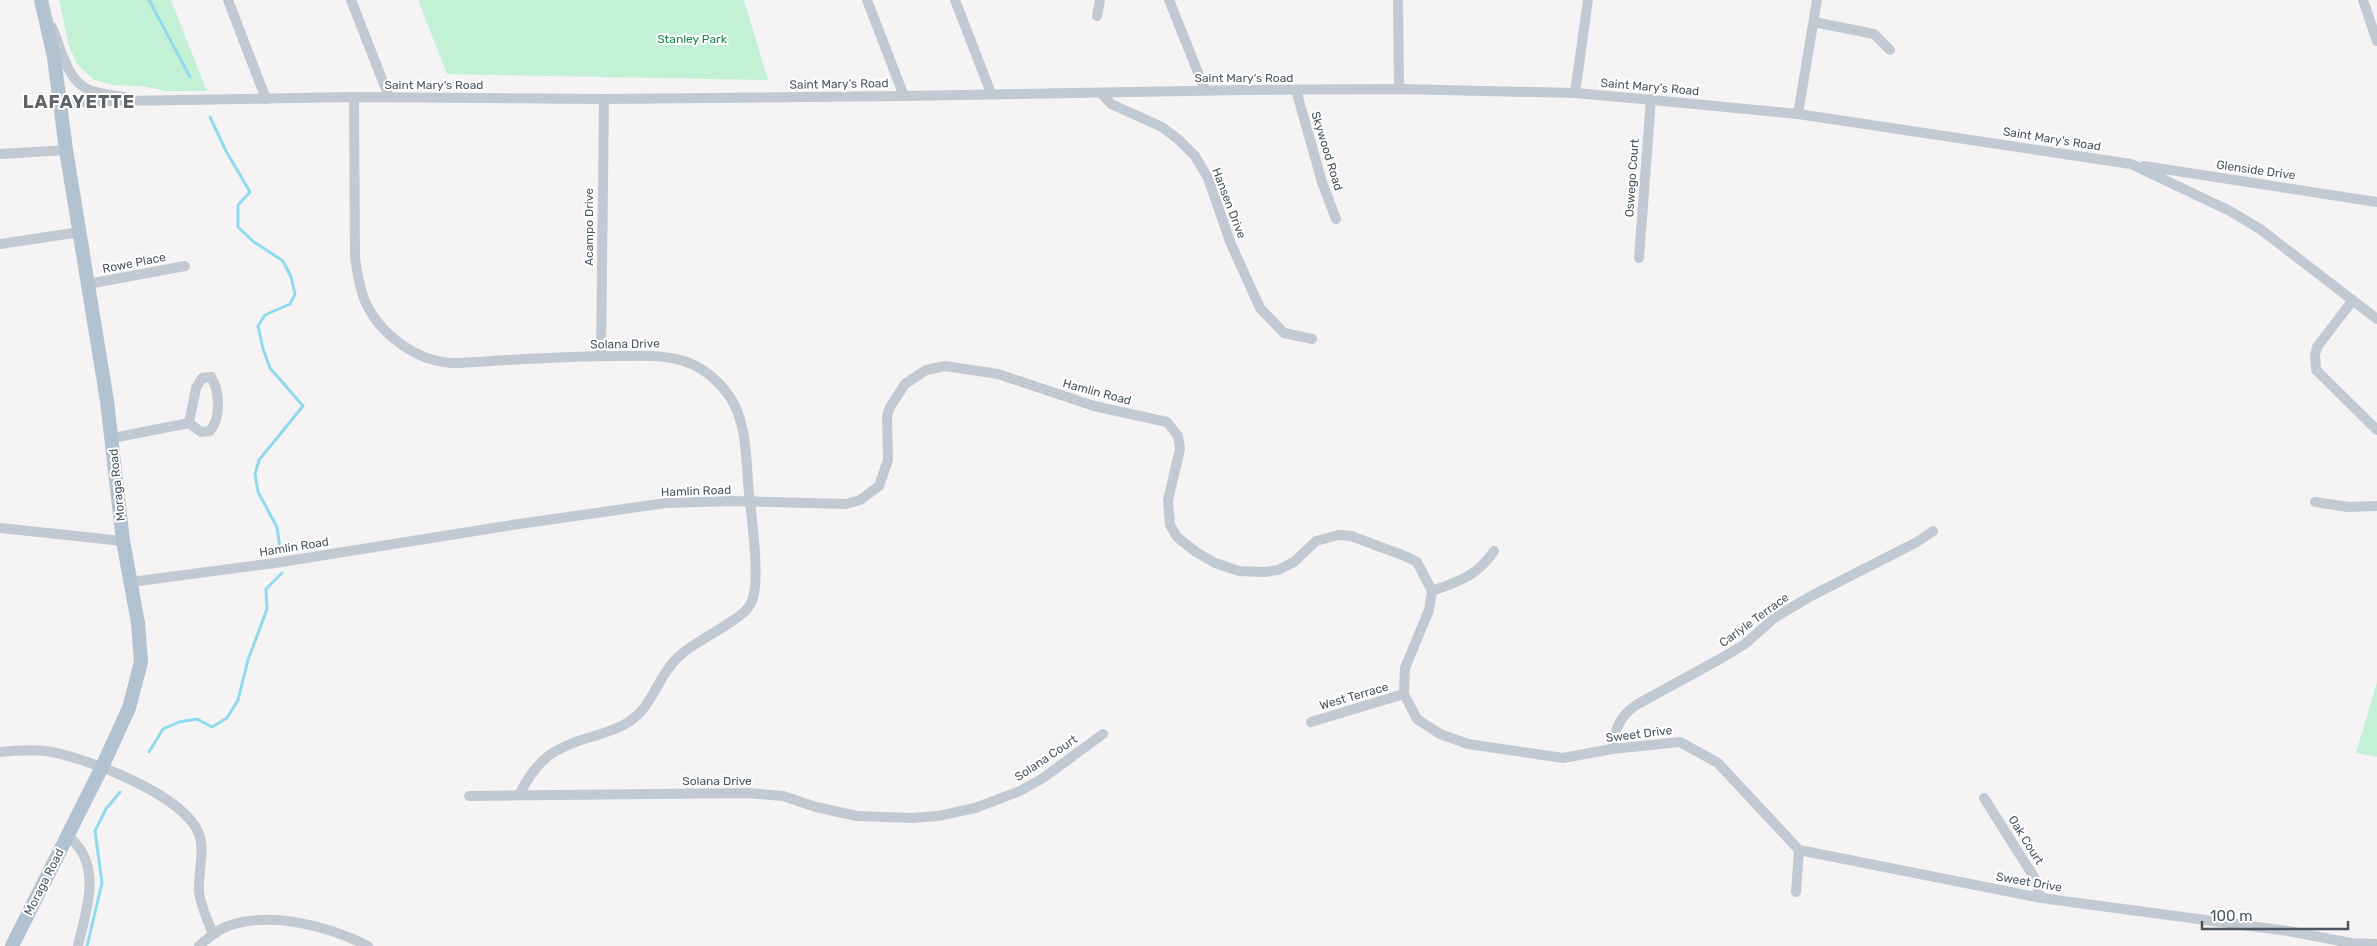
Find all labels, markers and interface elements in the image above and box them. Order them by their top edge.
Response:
park label: Stanley Park [657,32,728,46]
street label: Saint Mary's Road [1194,71,1294,85]
street label: Saint Mary's Road [789,76,889,92]
street label: Saint Mary's Road [1600,76,1700,98]
street label: Saint Mary's Road [384,78,484,92]
district label: LAFAYETTE [23,91,135,113]
street label: Skywood Road [1308,110,1346,192]
street label: Saint Mary's Road [2002,124,2102,154]
street label: Oswego Court [1622,138,1642,218]
street label: Glenside Drive [2216,158,2297,183]
street label: Hansen Drive [1209,166,1249,240]
street label: Acampo Drive [582,188,596,266]
street label: Rowe Place [101,250,167,276]
street label: Solana Drive [590,336,660,352]
street label: Hamlin Road [1061,376,1133,408]
street label: Moraga Road [106,448,128,522]
street label: Hamlin Road [661,483,731,499]
street label: Hamlin Road [258,535,330,559]
street label: Carlyle Terrace [1717,590,1792,650]
street label: West Terrace [1318,679,1390,713]
street label: Sweet Drive [1605,723,1673,745]
street label: Solana Court [1012,732,1080,784]
street label: Solana Drive [682,774,752,788]
street label: Oak Court [2005,813,2047,867]
street label: Moraga Road [21,846,67,918]
street label: Sweet Drive [1995,869,2063,895]
scale bar [2202,898,2348,930]
text: 100 m [2210,907,2252,925]

